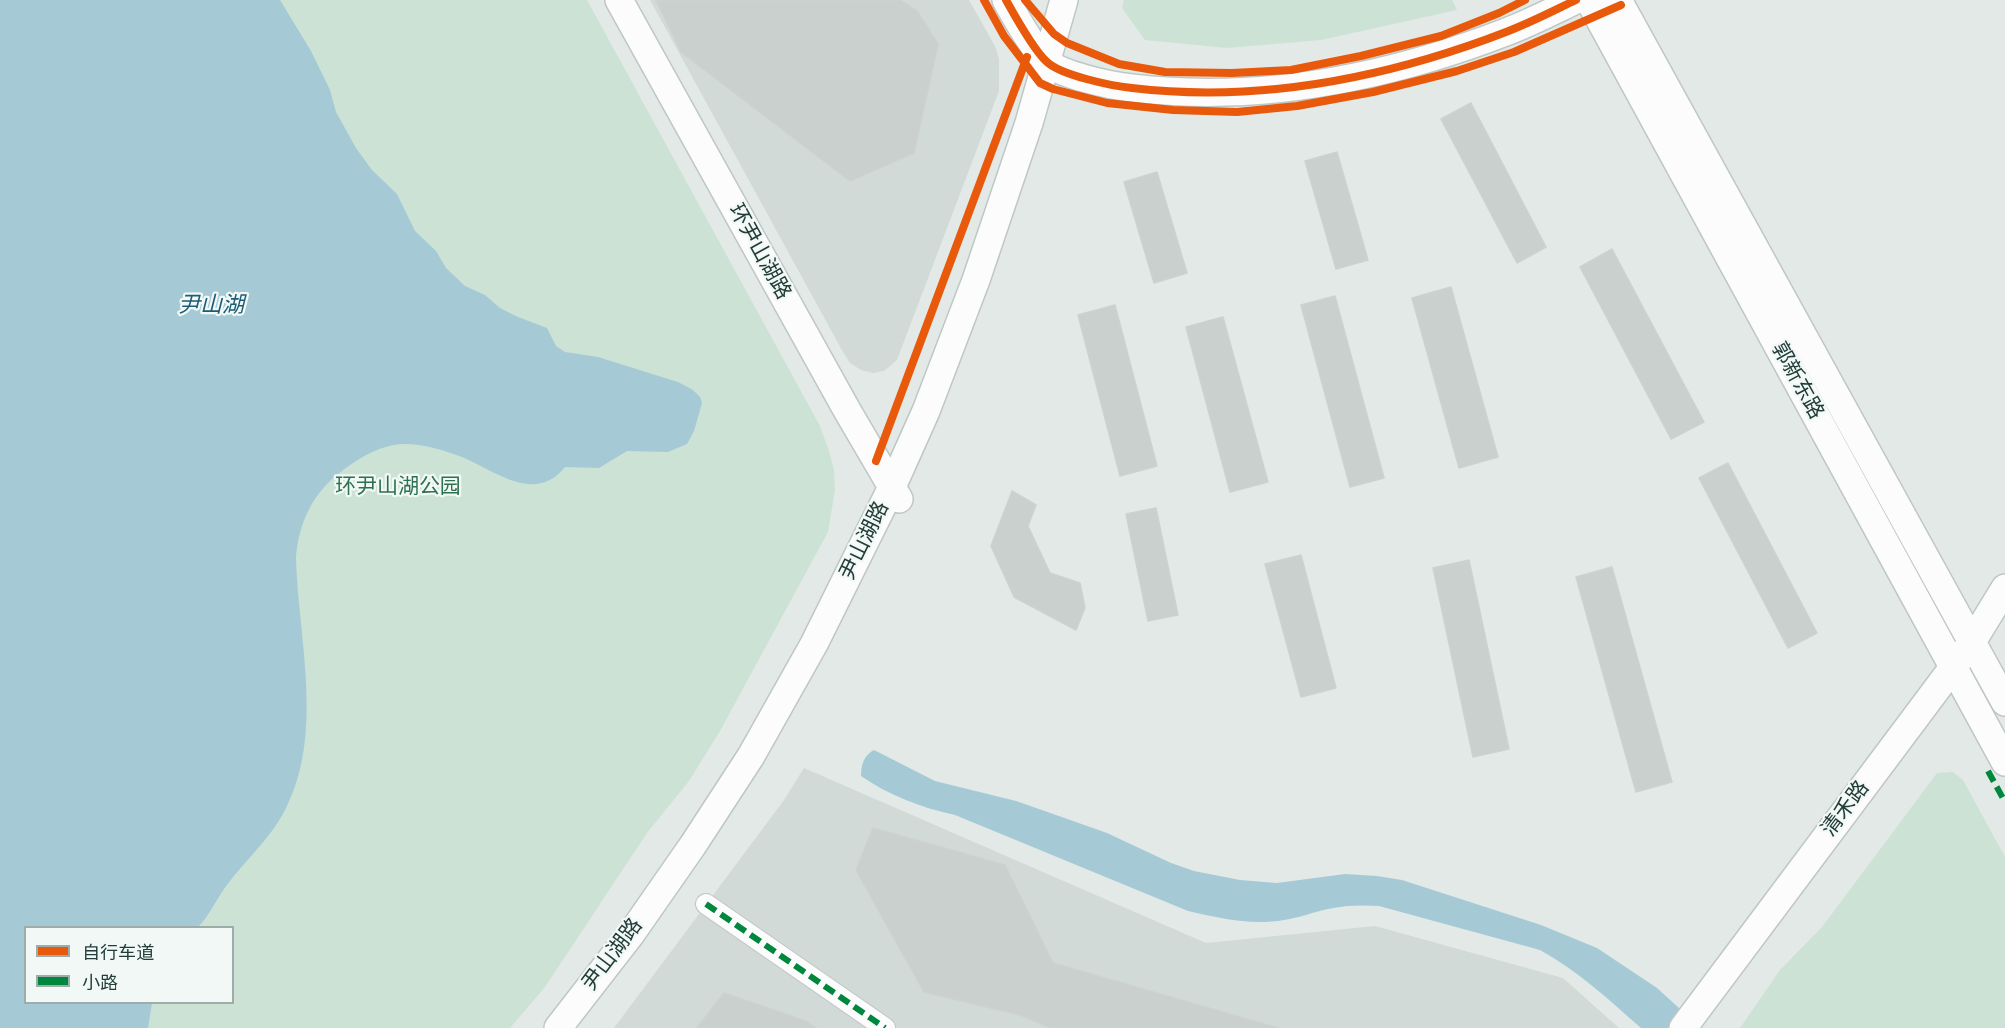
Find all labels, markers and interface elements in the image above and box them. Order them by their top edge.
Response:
street label: 环尹山湖路 [723,200,795,304]
water label: 尹山湖 [178,293,244,319]
street label: 郭新东路 [1766,338,1828,424]
park label: 环尹山湖公园 [335,474,461,500]
street label: 尹山湖路 [835,498,895,584]
street label: 清禾路 [1817,776,1875,842]
street label: 尹山湖路 [578,914,648,996]
legend [24,926,234,1004]
text: 自行车道 [82,941,154,965]
text: 小路 [82,971,118,995]

